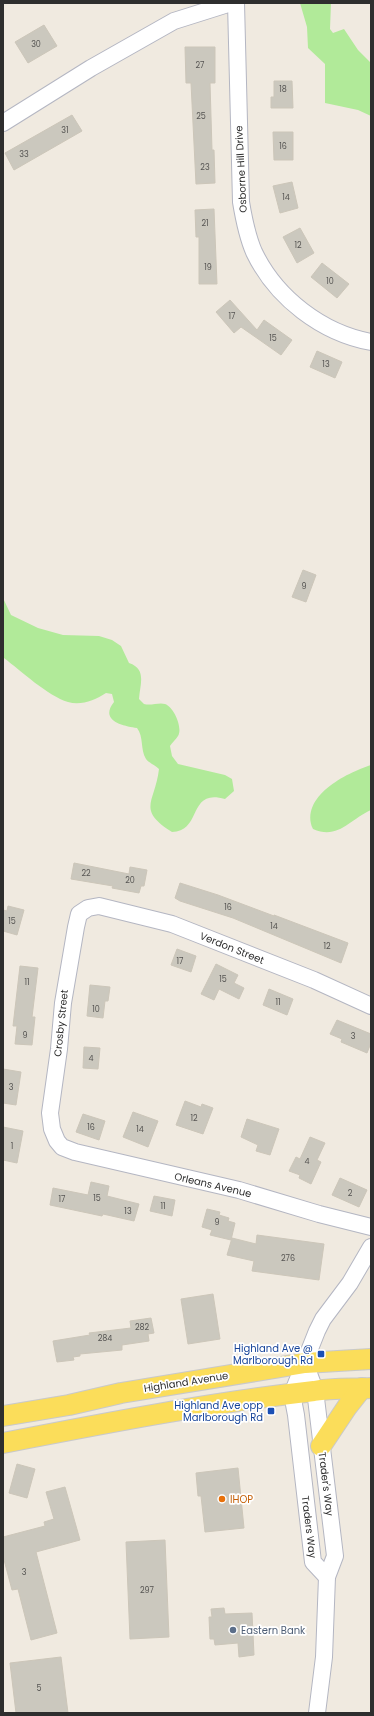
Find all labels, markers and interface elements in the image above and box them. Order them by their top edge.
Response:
house number: 30 [31,39,41,50]
house number: 27 [196,60,205,71]
house number: 18 [279,84,287,95]
house number: 25 [196,111,206,122]
house number: 31 [61,125,69,136]
street label: Osborne Hill Drive [231,125,251,213]
house number: 16 [279,141,287,152]
house number: 33 [19,149,29,160]
house number: 23 [200,162,210,173]
house number: 14 [282,192,290,203]
house number: 21 [201,218,209,229]
house number: 12 [294,240,302,251]
house number: 19 [204,262,212,273]
house number: 10 [326,276,334,287]
house number: 17 [229,311,236,322]
house number: 15 [269,333,277,344]
house number: 13 [322,359,330,370]
house number: 9 [301,581,307,592]
house number: 22 [81,868,91,879]
house number: 20 [125,875,135,886]
house number: 16 [224,902,232,913]
house number: 15 [8,916,16,927]
house number: 14 [270,921,278,932]
street label: Verdon Street [198,928,267,968]
house number: 12 [323,941,331,952]
house number: 17 [177,956,184,967]
house number: 15 [219,974,227,985]
house number: 11 [24,977,30,988]
street label: Crosby Street [50,988,72,1057]
house number: 11 [275,997,281,1008]
house number: 10 [92,1004,100,1015]
house number: 9 [22,1030,28,1041]
house number: 3 [351,1031,356,1042]
house number: 4 [88,1053,94,1064]
house number: 3 [9,1082,14,1093]
house number: 12 [190,1113,198,1124]
house number: 16 [87,1122,95,1133]
house number: 14 [136,1124,144,1135]
house number: 1 [11,1141,13,1152]
house number: 4 [304,1156,310,1167]
street label: Orleans Avenue [173,1169,253,1201]
house number: 2 [348,1188,353,1199]
house number: 15 [93,1193,101,1204]
house number: 17 [59,1194,66,1205]
house number: 11 [160,1201,166,1212]
house number: 13 [124,1206,132,1217]
house number: 9 [214,1217,220,1228]
house number: 276 [281,1253,295,1264]
house number: 282 [135,1322,150,1333]
house number: 284 [98,1333,112,1344]
place label: Highland Ave @ Marlborough Rd [233,1341,313,1368]
marker: Highland Ave @ Marlborough Rd [316,1349,326,1359]
street label: Highland Avenue [143,1368,229,1396]
place label: Highland Ave opp Marlborough Rd [174,1398,263,1425]
marker: Highland Ave opp Marlborough Rd [266,1406,276,1416]
street label: Trader's Way [315,1451,337,1517]
place label: IHOP [230,1492,253,1507]
marker: IHOP [217,1494,227,1504]
street label: Traders Way [298,1495,320,1559]
house number: 3 [22,1567,27,1578]
house number: 297 [140,1585,155,1596]
place label: Eastern Bank [241,1623,306,1638]
marker: Eastern Bank [228,1625,238,1635]
house number: 5 [36,1683,42,1694]

